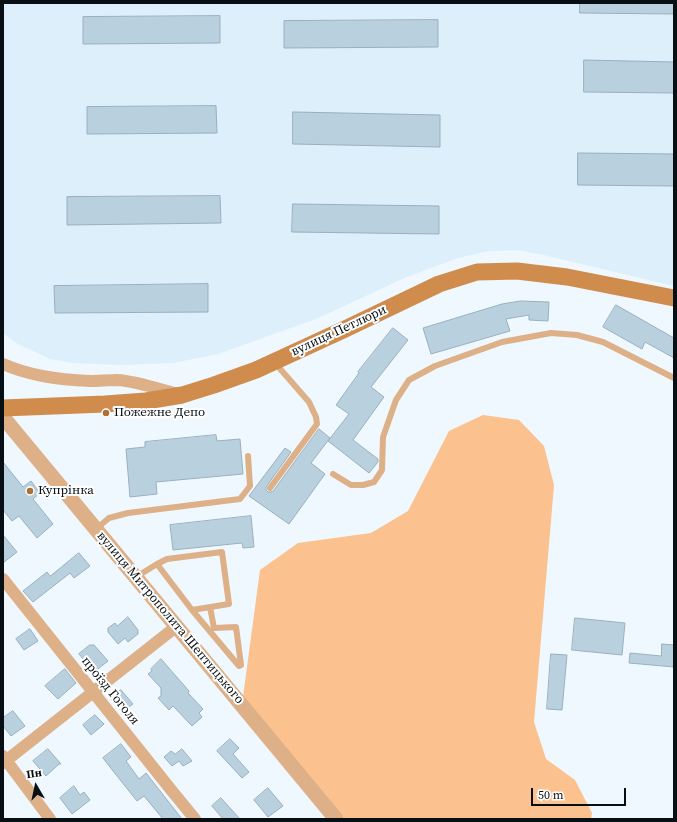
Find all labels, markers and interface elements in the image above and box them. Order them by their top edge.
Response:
street label: вулиця Петлюри [289,302,389,360]
place label: Пожежне Депо [114,405,205,421]
marker: Пожежне Депо [101,408,111,418]
place label: Купрінка [38,483,94,499]
marker: Купрінка [25,486,35,496]
street label: вулиця Митрополита Шептицького [93,529,247,707]
street label: проїзд Гоголя [78,654,142,728]
text: Пн [25,765,43,782]
north arrow [16,766,56,806]
scale bar [533,780,628,806]
text: 50 m [538,787,564,803]

